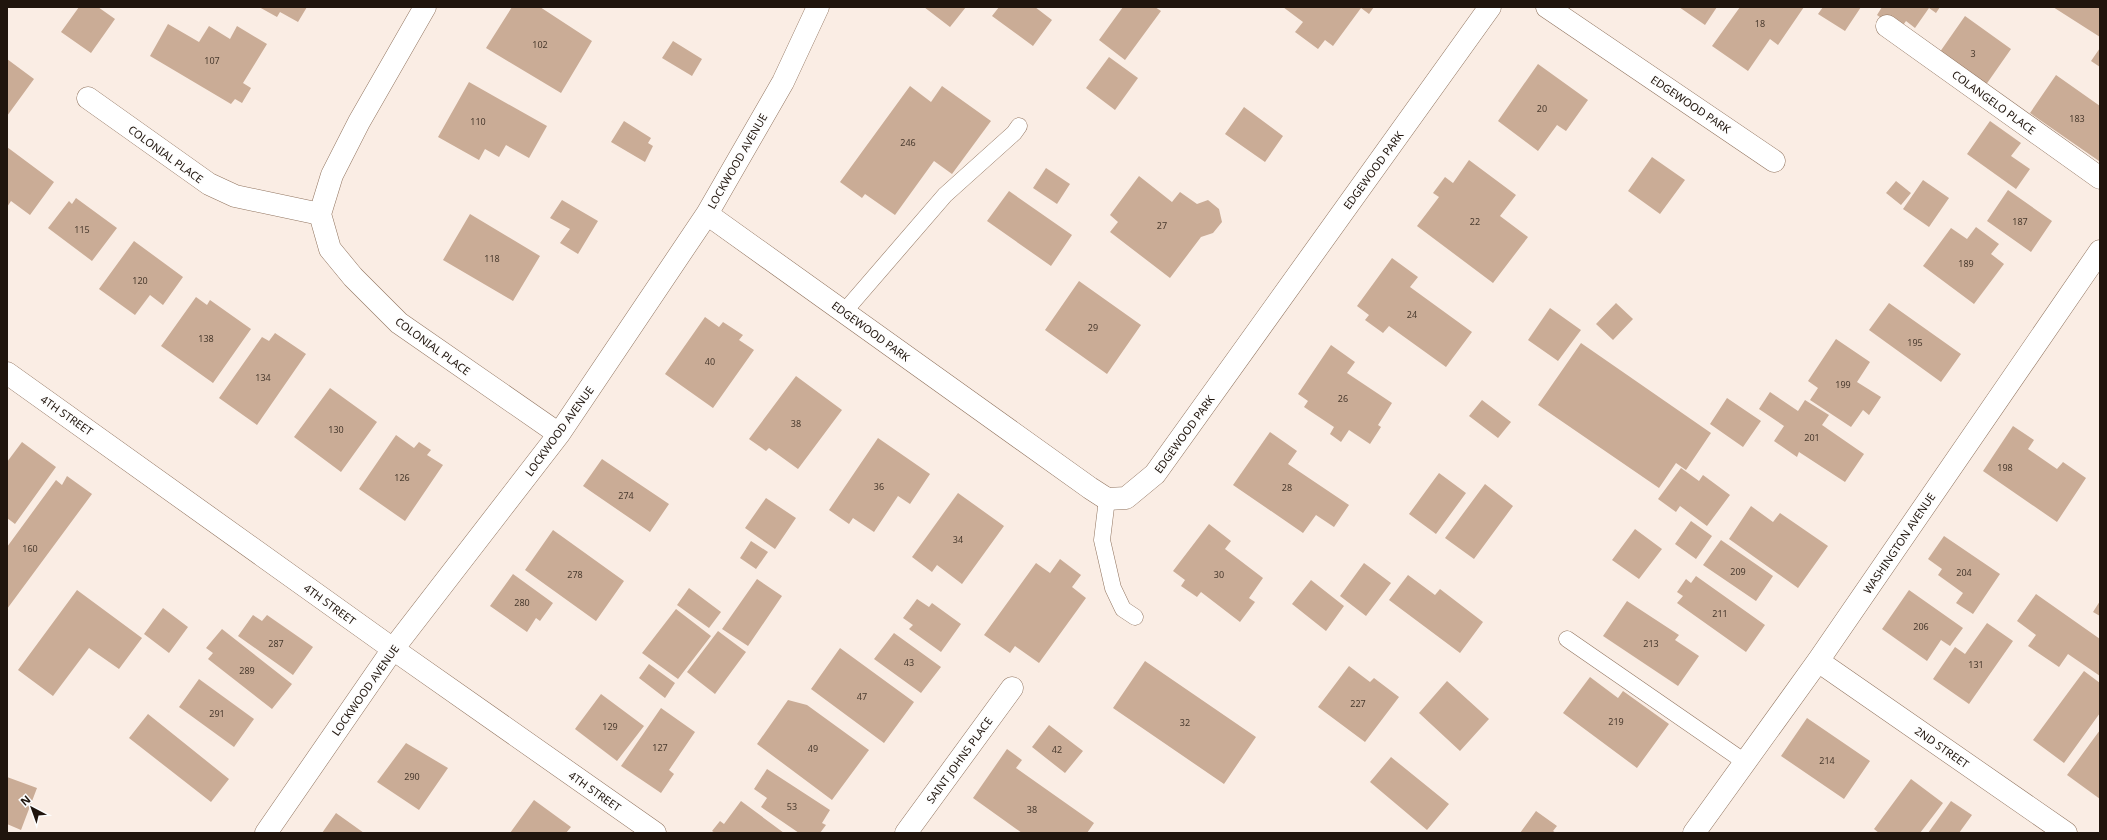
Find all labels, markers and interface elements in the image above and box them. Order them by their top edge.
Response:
house number: 18 [1755,17,1765,30]
house number: 102 [532,38,548,51]
house number: 3 [1970,47,1976,60]
house number: 107 [204,54,220,67]
street label: COLANGELO PLACE [1949,67,2039,137]
street label: EDGEWOOD PARK [1648,72,1734,136]
house number: 20 [1537,102,1547,115]
street label: LOCKWOOD AVENUE [704,111,770,211]
house number: 183 [2069,112,2085,125]
house number: 110 [470,115,486,128]
street label: COLONIAL PLACE [125,122,207,186]
street label: EDGEWOOD PARK [1340,128,1407,212]
house number: 246 [900,136,916,149]
house number: 22 [1470,215,1480,228]
house number: 187 [2012,215,2028,228]
house number: 27 [1157,219,1167,232]
house number: 115 [74,223,90,236]
house number: 118 [484,252,500,265]
house number: 189 [1958,257,1974,270]
house number: 120 [132,274,148,287]
street label: EDGEWOOD PARK [829,298,913,365]
house number: 24 [1407,308,1417,321]
street label: COLONIAL PLACE [392,314,474,378]
house number: 29 [1088,321,1098,334]
house number: 138 [198,332,214,345]
house number: 195 [1907,336,1923,349]
house number: 40 [705,355,715,368]
house number: 134 [255,371,271,384]
house number: 199 [1835,378,1851,391]
street label: LOCKWOOD AVENUE [521,383,597,479]
street label: 4TH STREET [38,391,96,439]
street label: EDGEWOOD PARK [1151,392,1218,476]
house number: 26 [1338,392,1348,405]
house number: 38 [791,417,801,430]
house number: 130 [328,423,344,436]
house number: 201 [1804,431,1820,444]
house number: 198 [1997,461,2013,474]
house number: 126 [394,471,410,484]
house number: 36 [874,480,884,493]
house number: 28 [1282,481,1292,494]
house number: 274 [618,489,634,502]
street label: WASHINGTON AVENUE [1860,490,1938,596]
house number: 34 [953,533,963,546]
house number: 160 [22,542,38,555]
house number: 209 [1730,565,1746,578]
house number: 204 [1956,566,1972,579]
house number: 278 [567,568,583,581]
house number: 30 [1214,568,1224,581]
street label: 4TH STREET [301,580,359,628]
house number: 280 [514,596,530,609]
house number: 211 [1712,607,1728,620]
house number: 206 [1913,620,1929,633]
house number: 287 [268,637,284,650]
house number: 213 [1643,637,1659,650]
street label: LOCKWOOD AVENUE [328,641,402,739]
house number: 43 [904,656,914,669]
house number: 131 [1968,658,1984,671]
house number: 289 [239,664,255,677]
house number: 47 [857,690,867,703]
house number: 227 [1350,697,1366,710]
house number: 291 [209,707,225,720]
street label: SAINT JOHNS PLACE [923,714,995,806]
house number: 219 [1608,715,1624,728]
house number: 32 [1180,716,1190,729]
house number: 129 [602,720,618,733]
street label: 2ND STREET [1912,723,1972,771]
house number: 127 [652,741,668,754]
house number: 49 [808,742,818,755]
house number: 42 [1052,743,1062,756]
house number: 214 [1819,754,1835,767]
street label: 4TH STREET [566,767,624,815]
house number: 290 [404,770,420,783]
north arrow [12,788,52,828]
text: N [17,791,33,809]
house number: 53 [787,800,797,813]
house number: 38 [1027,803,1037,816]

